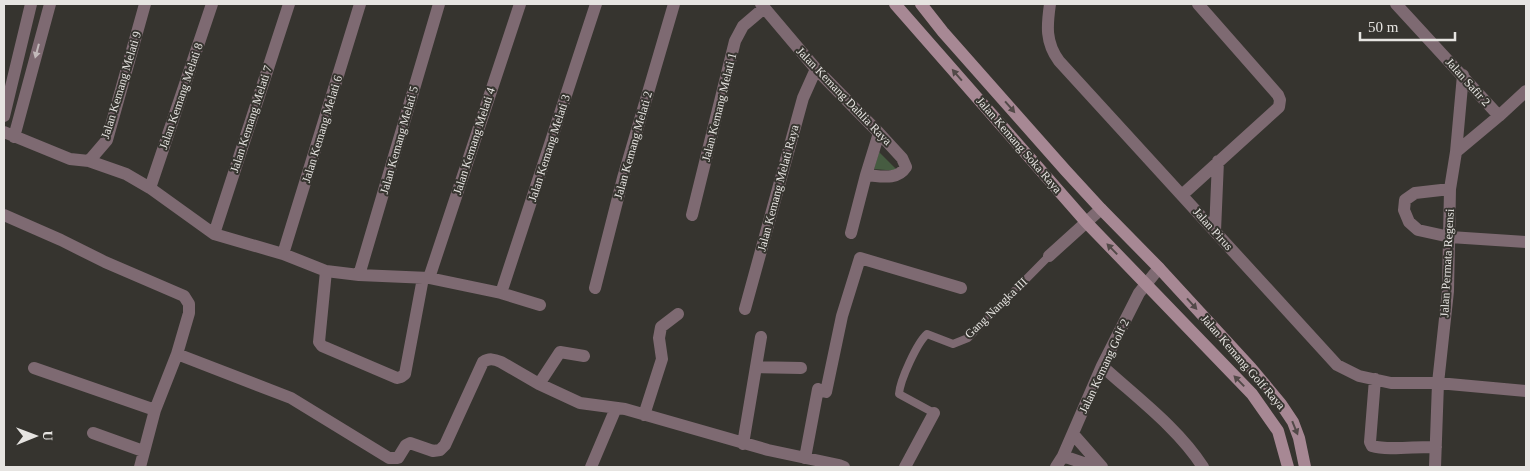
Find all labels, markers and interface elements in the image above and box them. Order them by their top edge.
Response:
scale bar [1360,10,1455,42]
text: 50 m [1368,19,1399,35]
street label: Jalan Kemang Melati 9 [98,30,144,140]
street label: Jalan Kemang Melati 8 [156,41,206,151]
one-way arrow [33,43,41,58]
street label: Jalan Kemang Dahlia Raya [793,44,895,148]
street label: Jalan Kemang Melati 1 [699,51,739,163]
street label: Jalan Safir 2 [1443,55,1493,109]
street label: Jalan Kemang Melati 7 [227,64,275,174]
one-way arrow [951,70,963,82]
street label: Jalan Kemang Melati 6 [299,74,345,184]
street label: Jalan Kemang Melati 5 [377,84,421,196]
street label: Jalan Kemang Melati 4 [450,86,498,196]
street label: Jalan Kemang Melati 2 [611,89,655,201]
street label: Jalan Kemang Melati 3 [525,93,573,203]
street label: Jalan Kemang Soka Raya [973,94,1065,197]
one-way arrow [1004,101,1015,114]
street label: Jalan Kemang Melati Raya [754,123,802,253]
street label: Jalan Pirus [1190,205,1236,253]
street label: Jalan Permata Regensi [1437,208,1457,318]
one-way arrow [1106,243,1118,255]
street label: Gang Nangka III [962,275,1030,341]
one-way arrow [1186,297,1198,309]
street label: Jalan Kemang Golf Raya [1198,312,1288,413]
street label: Jalan Kemang Golf 2 [1076,317,1132,415]
one-way arrow [1233,375,1245,387]
north arrow [10,411,60,461]
one-way arrow [1292,421,1300,436]
text: U [40,431,55,441]

